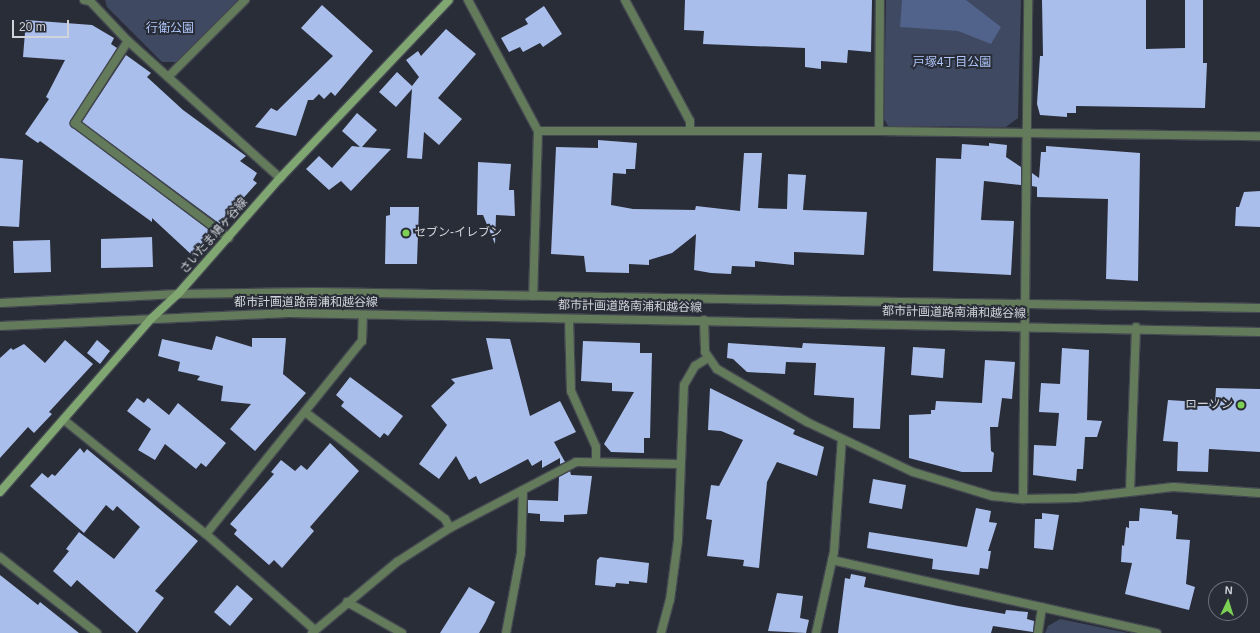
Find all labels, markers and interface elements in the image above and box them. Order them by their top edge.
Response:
scale bar [14,12,71,38]
text: 20 m [19,20,46,34]
park label: 行衛公園 [146,22,194,36]
park label: 戸塚4丁目公園 [913,56,991,70]
street label: さいたま鳩ヶ谷線 [177,195,251,277]
place label: セブン-イレブン [414,226,502,240]
marker: セブン-イレブン [401,228,411,238]
street label: 都市計画道路南浦和越谷線 [234,296,378,310]
street label: 都市計画道路南浦和越谷線 [558,299,702,315]
street label: 都市計画道路南浦和越谷線 [882,305,1026,321]
place label: ローソン [1185,398,1233,412]
marker: ローソン [1236,400,1246,410]
north arrow [1208,581,1248,621]
text: N [1224,584,1233,596]

